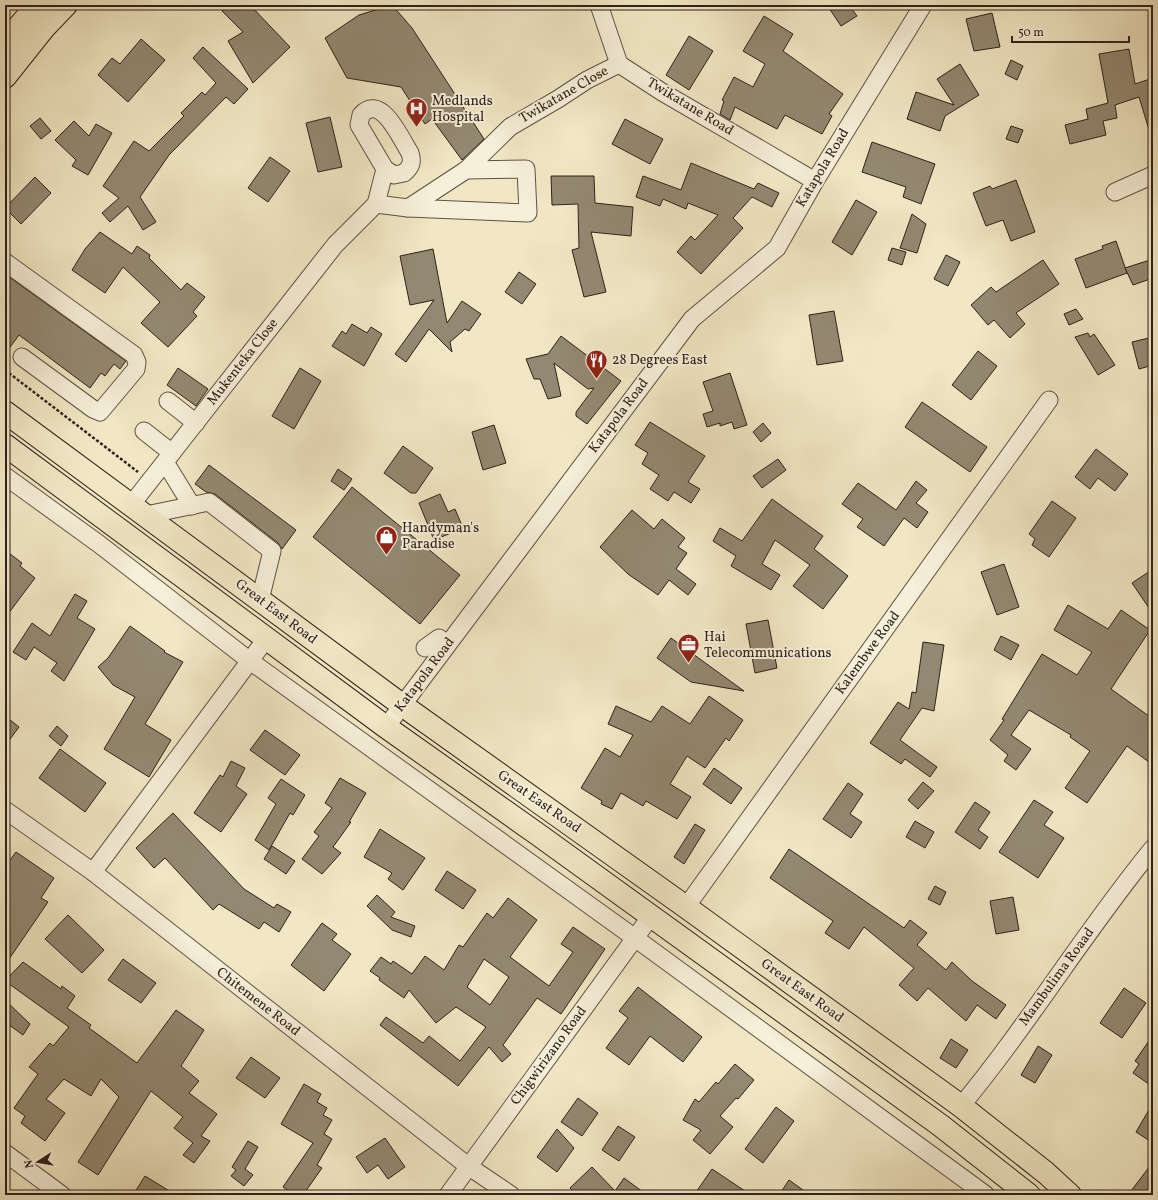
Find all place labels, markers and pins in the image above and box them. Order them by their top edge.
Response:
place label: Medlands Hospital [432,92,493,127]
hospital icon: Medlands Hospital [404,96,430,129]
restaurant icon: 28 Degrees East [584,347,610,380]
place label: 28 Degrees East [612,351,708,370]
place label: Handyman's Paradise [402,519,479,554]
shop icon: Handyman's Paradise [373,523,399,556]
place label: Hai Telecommunications [704,628,832,663]
office icon: Hai Telecommunications [675,632,701,665]

